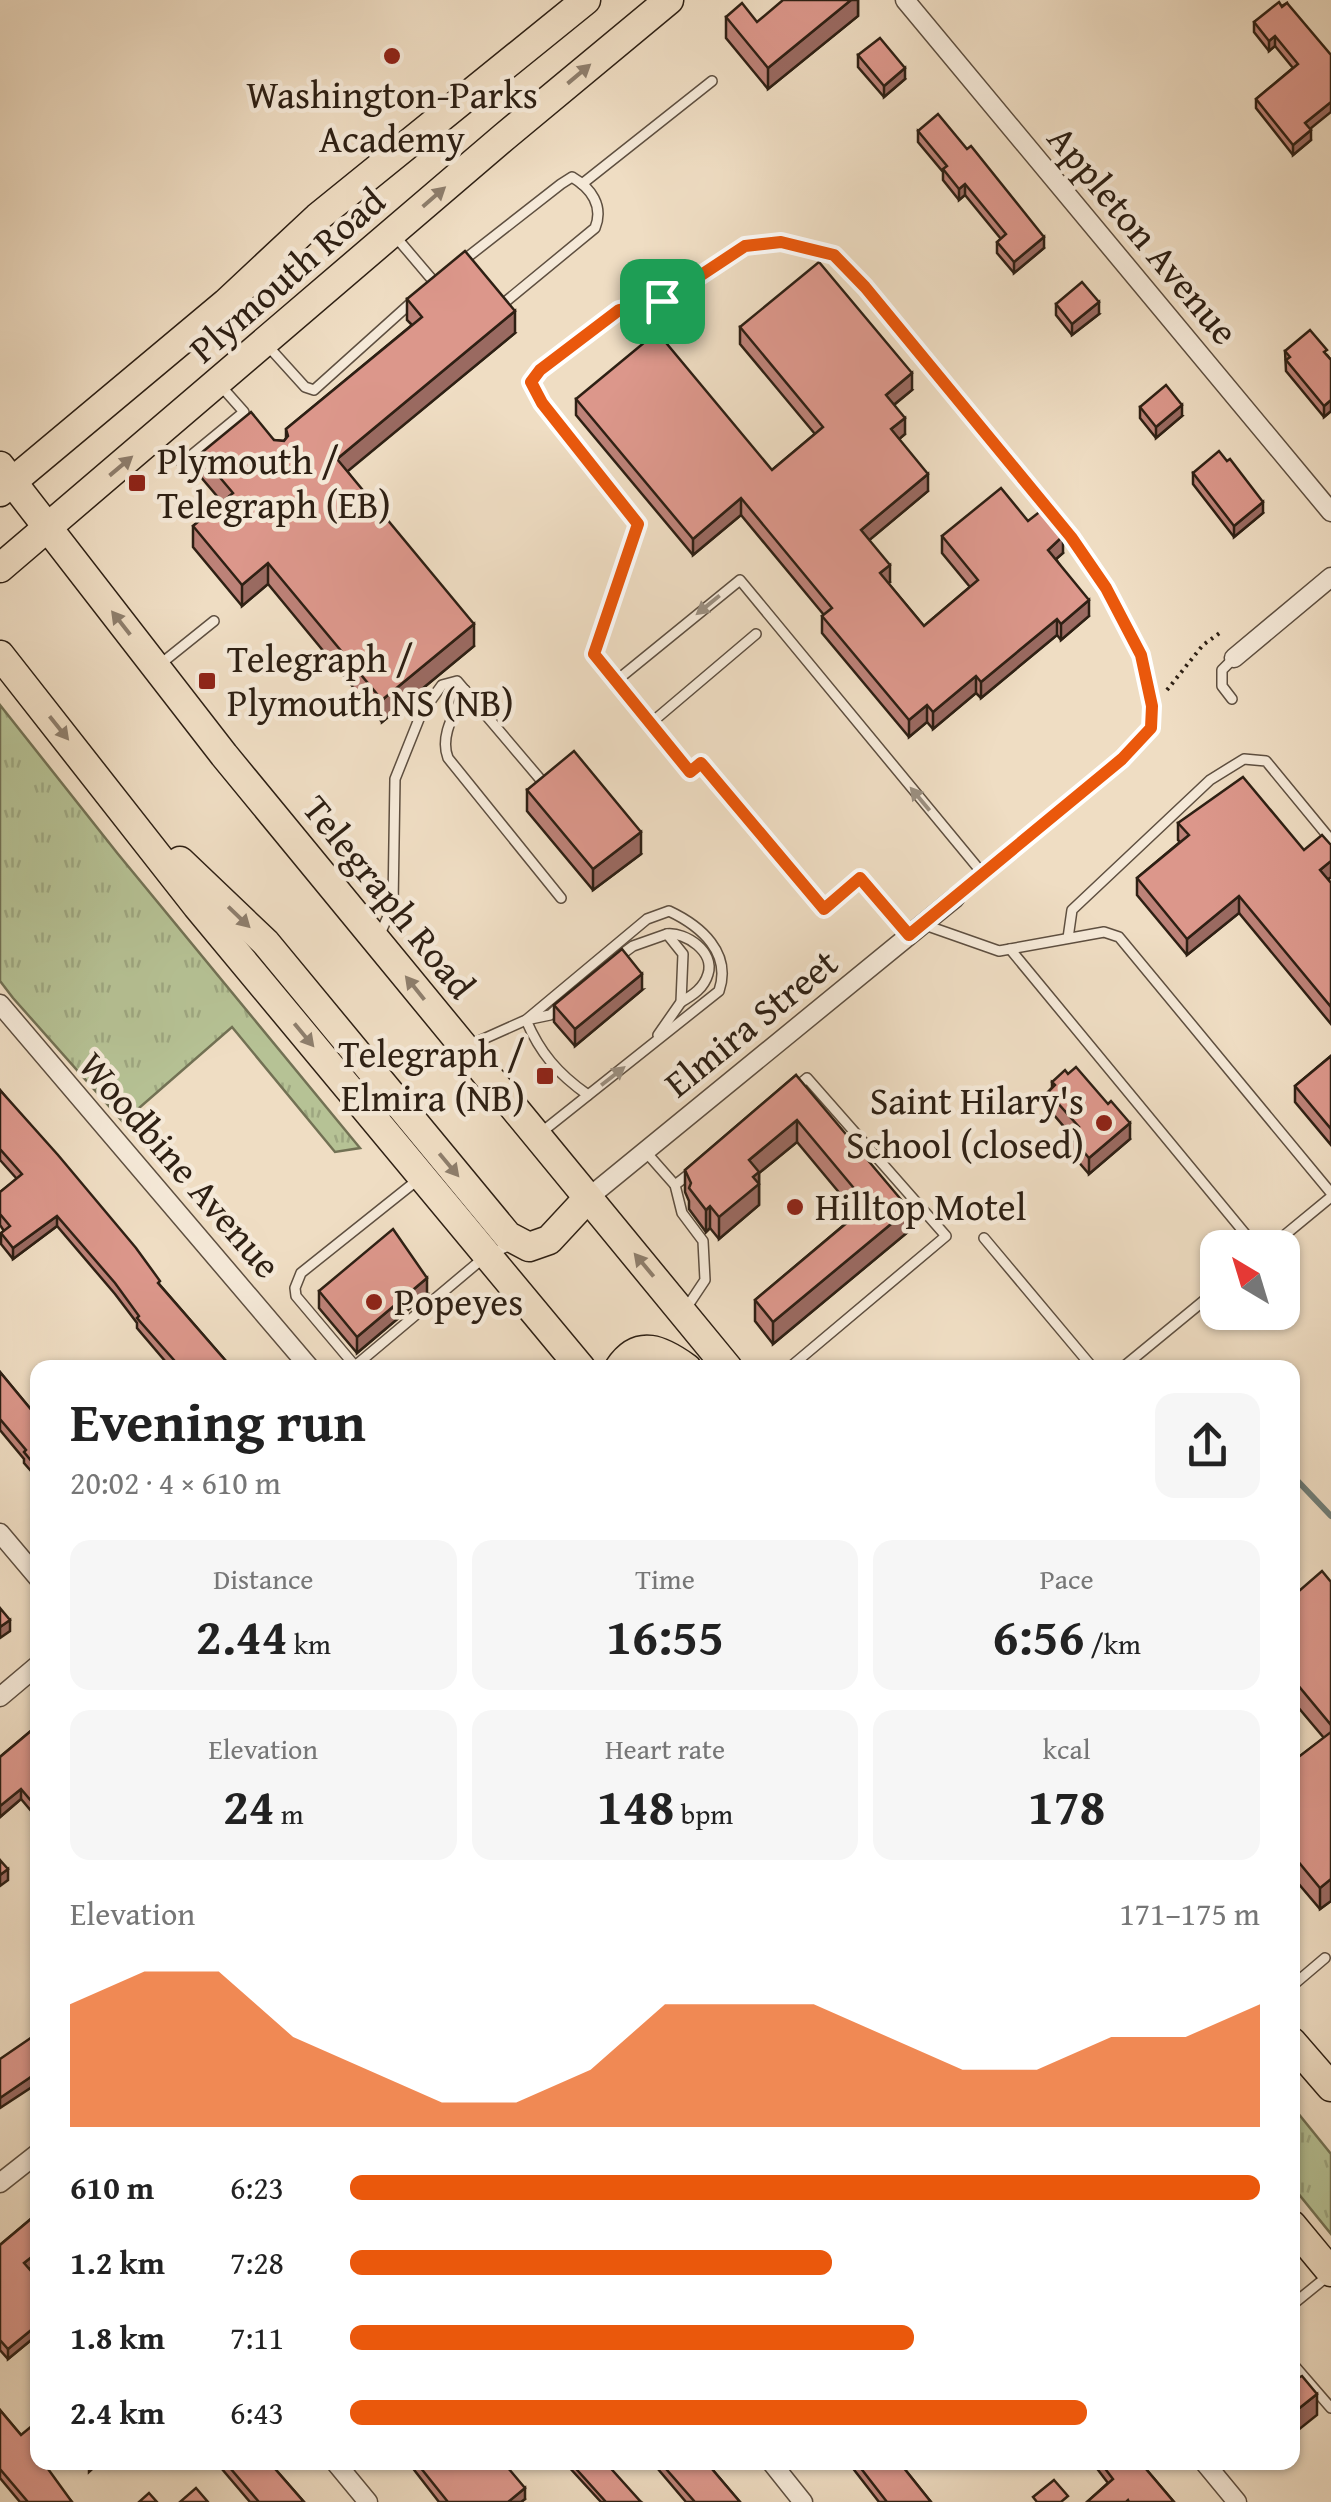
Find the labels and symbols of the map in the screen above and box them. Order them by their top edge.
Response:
marker: Washington-Parks Academy [381,45,403,67]
one-way arrow [566,64,591,86]
place label: Washington-Parks Academy [246,66,538,166]
street label: Appleton Avenue [1035,112,1253,356]
street label: Plymouth Road [176,173,397,375]
one-way arrow [421,187,446,209]
pin [620,259,705,344]
place label: Plymouth / Telegraph (EB) [157,432,391,532]
one-way arrow [108,456,133,478]
marker: Plymouth / Telegraph (EB) [126,472,148,494]
one-way arrow [696,594,721,616]
one-way arrow [111,611,132,636]
place label: Telegraph / Plymouth NS (NB) [227,630,514,730]
marker: Telegraph / Plymouth NS (NB) [196,670,218,692]
one-way arrow [48,716,69,741]
street label: Telegraph Road [290,782,490,1011]
one-way arrow [910,787,931,812]
one-way arrow [226,905,250,929]
street label: Elmira Street [651,935,849,1110]
one-way arrow [405,975,426,1000]
one-way arrow [293,1022,314,1047]
place label: Telegraph / Elmira (NB) [339,1025,525,1125]
street label: Woodbine Avenue [66,1039,295,1290]
marker: Telegraph / Elmira (NB) [534,1065,556,1087]
one-way arrow [599,1065,625,1086]
place label: Saint Hilary's School (closed) [846,1072,1084,1172]
marker: Saint Hilary's School (closed) [1093,1112,1115,1134]
one-way arrow [438,1153,459,1178]
place label: Hilltop Motel [815,1178,1026,1234]
marker: Hilltop Motel [784,1196,806,1218]
north arrow [1200,1230,1300,1330]
one-way arrow [634,1253,655,1278]
place label: Popeyes [394,1273,523,1329]
marker: Popeyes [363,1291,385,1313]

